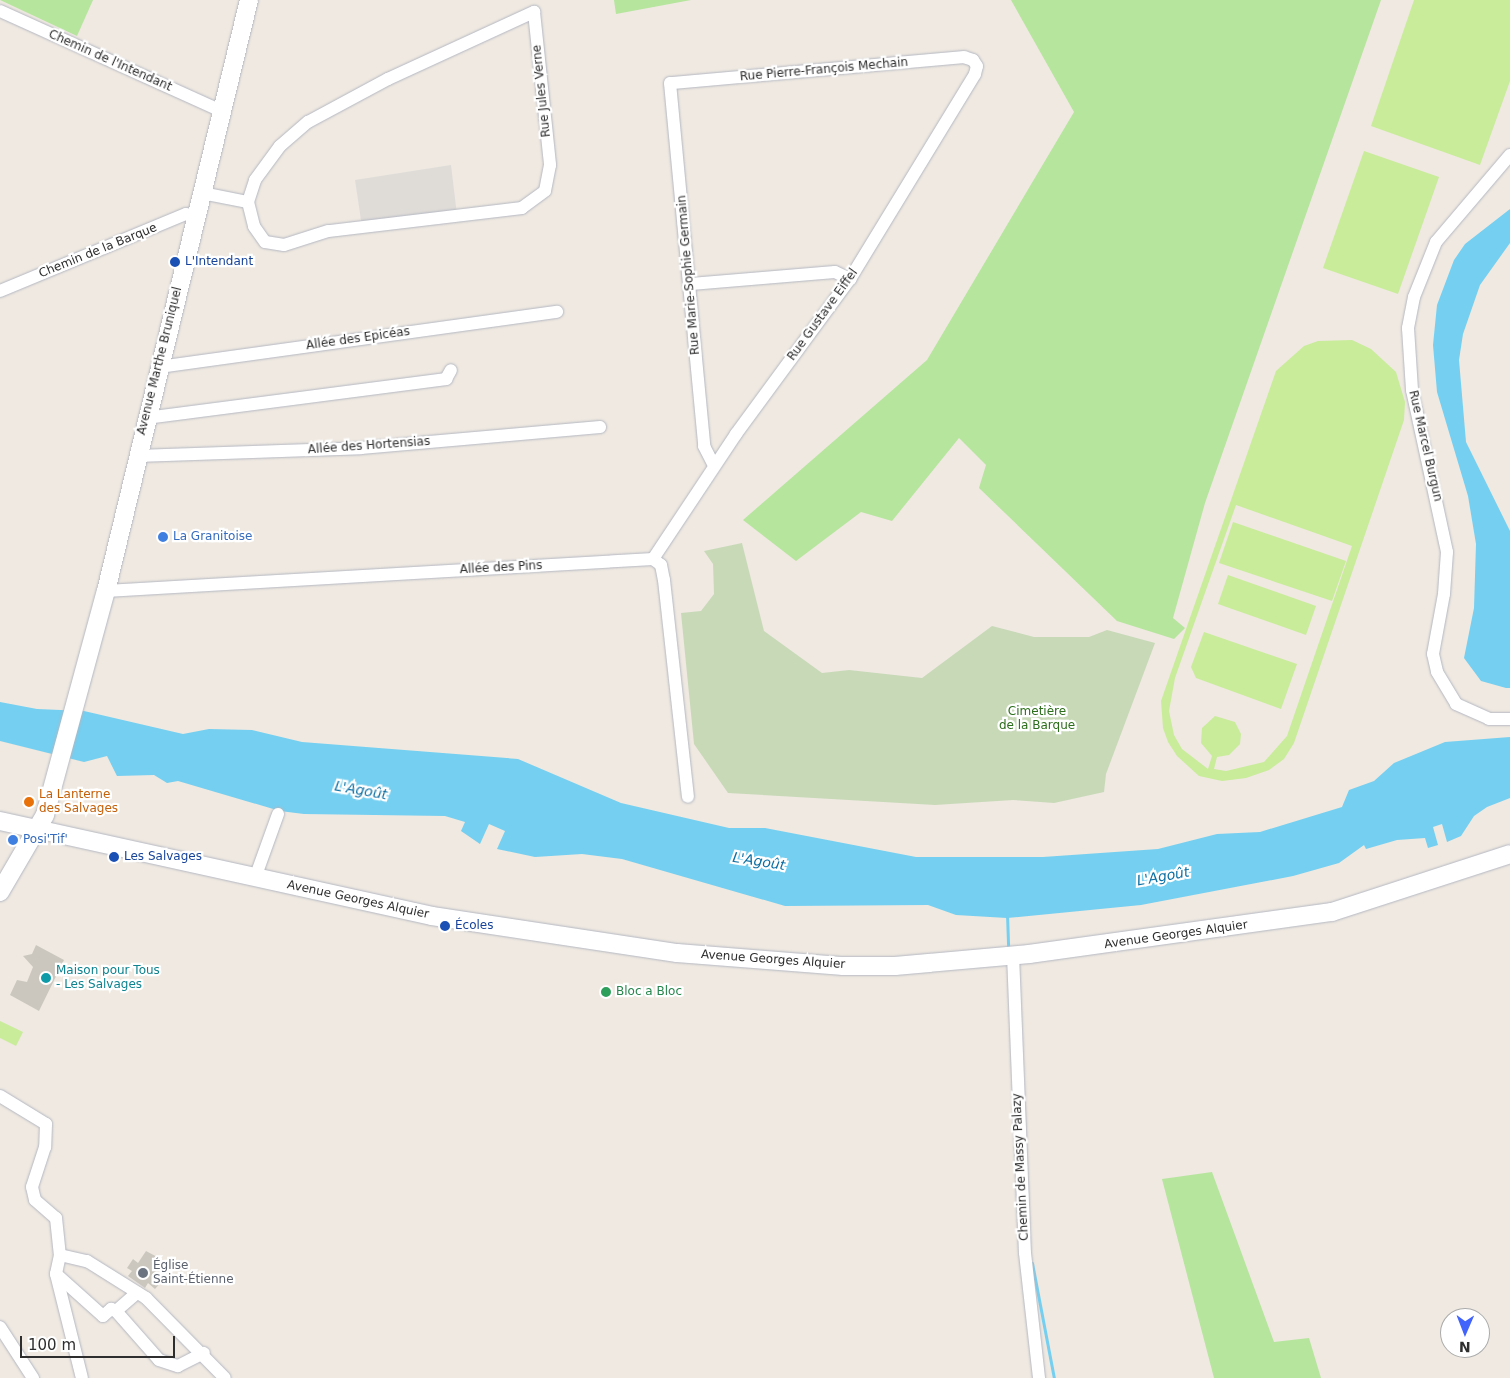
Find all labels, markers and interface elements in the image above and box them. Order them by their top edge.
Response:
street label: Chemin de l'Intendant [46,27,174,95]
street label: Rue Jules Verne [530,44,554,138]
street label: Rue Pierre-François Mechain [739,55,909,85]
street label: Rue Marie-Sophie Germain [675,194,703,356]
street label: Chemin de la Barque [37,221,159,281]
place label: L'Intendant [185,255,253,269]
marker: L'Intendant [169,256,181,268]
street label: Rue Gustave Eiffel [785,266,861,364]
street label: Avenue Marthe Bruniquel [135,285,185,437]
street label: Allée des Epicéas [305,325,411,353]
street label: Rue Marcel Burgun [1405,389,1445,503]
street label: Allée des Hortensias [307,435,431,457]
place label: La Granitoise [173,530,252,544]
marker: La Granitoise [157,531,169,543]
street label: Allée des Pins [459,559,543,577]
park label: Cimetière de la Barque [999,705,1075,733]
water label: L'Agoût [333,777,389,803]
place label: La Lanterne des Salvages [39,788,118,816]
marker: La Lanterne des Salvages [23,796,35,808]
place label: Posi'Tif' [23,833,68,847]
marker: Posi'Tif' [7,834,19,846]
water label: L'Agoût [731,849,787,873]
place label: Les Salvages [124,850,202,864]
marker: Les Salvages [108,851,120,863]
water label: L'Agoût [1135,863,1191,889]
street label: Avenue Georges Alquier [286,878,430,922]
street label: Avenue Georges Alquier [1103,918,1249,952]
place label: Écoles [455,919,493,933]
marker: Écoles [439,920,451,932]
street label: Avenue Georges Alquier [700,948,846,972]
place label: Maison pour Tous - Les Salvages [56,964,160,992]
marker: Maison pour Tous - Les Salvages [40,972,52,984]
place label: Bloc a Bloc [616,985,682,999]
marker: Bloc a Bloc [600,986,612,998]
street label: Chemin de Massy Palazy [1010,1093,1032,1241]
place label: Église Saint-Étienne [153,1259,234,1287]
marker: Église Saint-Étienne [137,1267,149,1279]
north arrow [1440,1308,1490,1358]
scale bar [22,1326,178,1358]
text: 100 m [28,1336,76,1354]
text: N [1459,1339,1471,1355]

